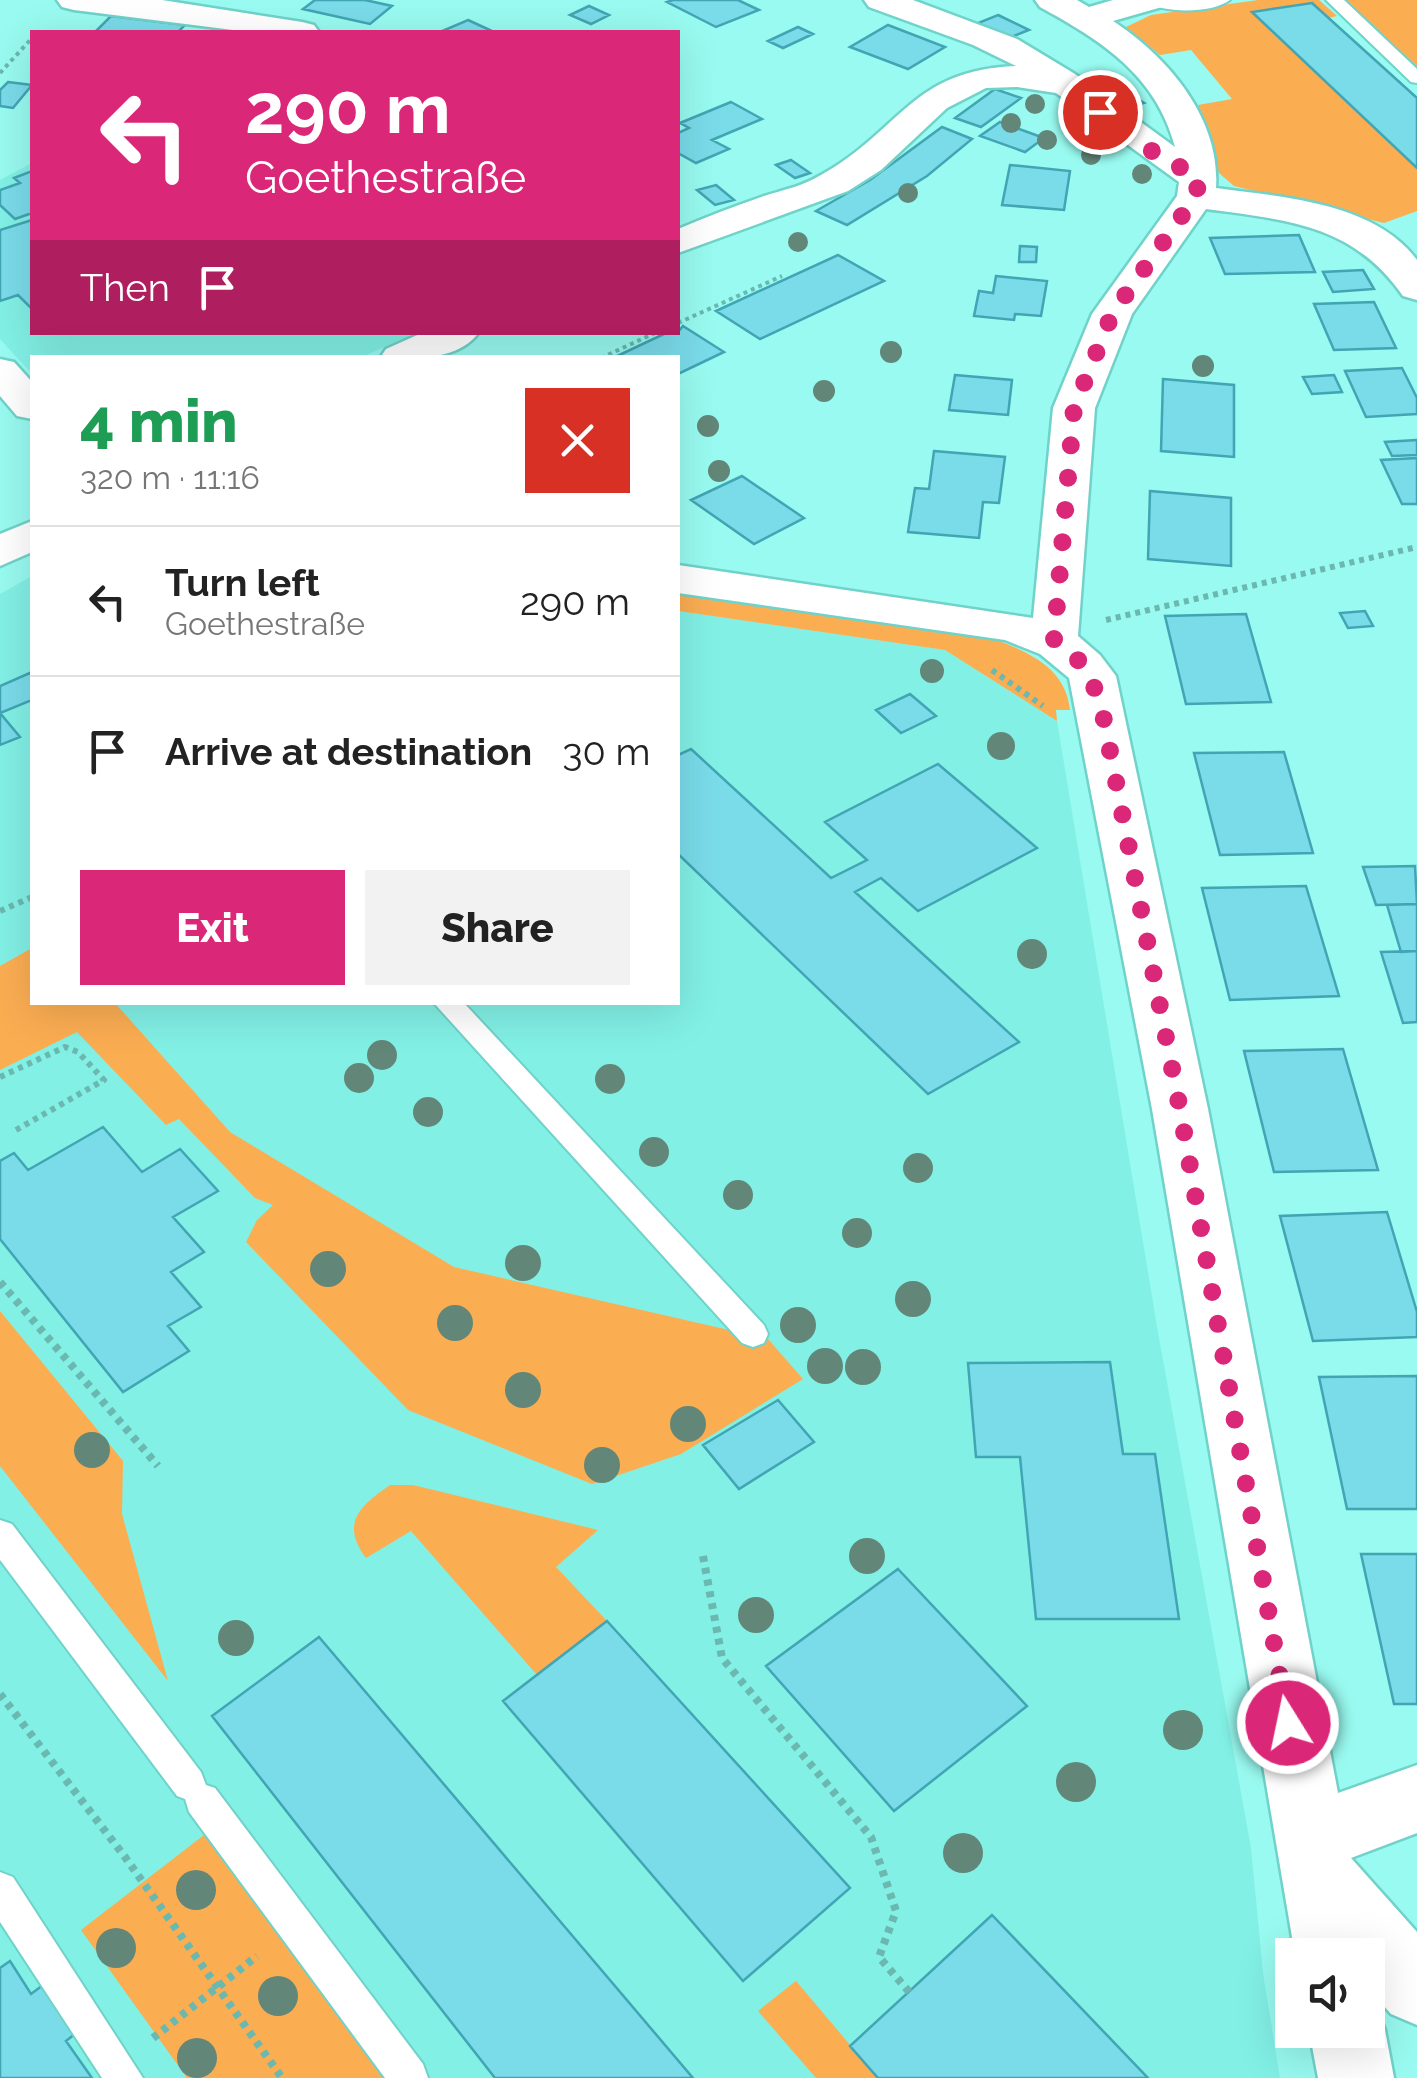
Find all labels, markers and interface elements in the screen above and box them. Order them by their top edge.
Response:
text: 290 m [245,67,451,149]
icon: left [80,70,210,200]
pin [1058,70,1143,155]
icon: arrive [1073,85,1128,140]
text: Goethestraße [245,151,526,204]
icon: arrive [190,260,245,315]
text: Then [80,265,170,310]
text: 4 min [80,386,238,456]
button: close [525,388,630,493]
text: 320 m · 11:16 [80,459,260,496]
text: Turn left [165,560,320,605]
icon: left [80,574,135,629]
text: 290 m [520,579,630,624]
text: Goethestraße [165,605,365,642]
icon: arrive [80,724,135,779]
text: Arrive at destination [165,729,532,774]
text: 30 m [562,729,650,774]
button: Exit [80,870,345,985]
button: Share [365,870,630,985]
position arrow [1236,1671,1340,1775]
map controls [1275,1938,1385,2048]
button: sound [1275,1938,1385,2048]

